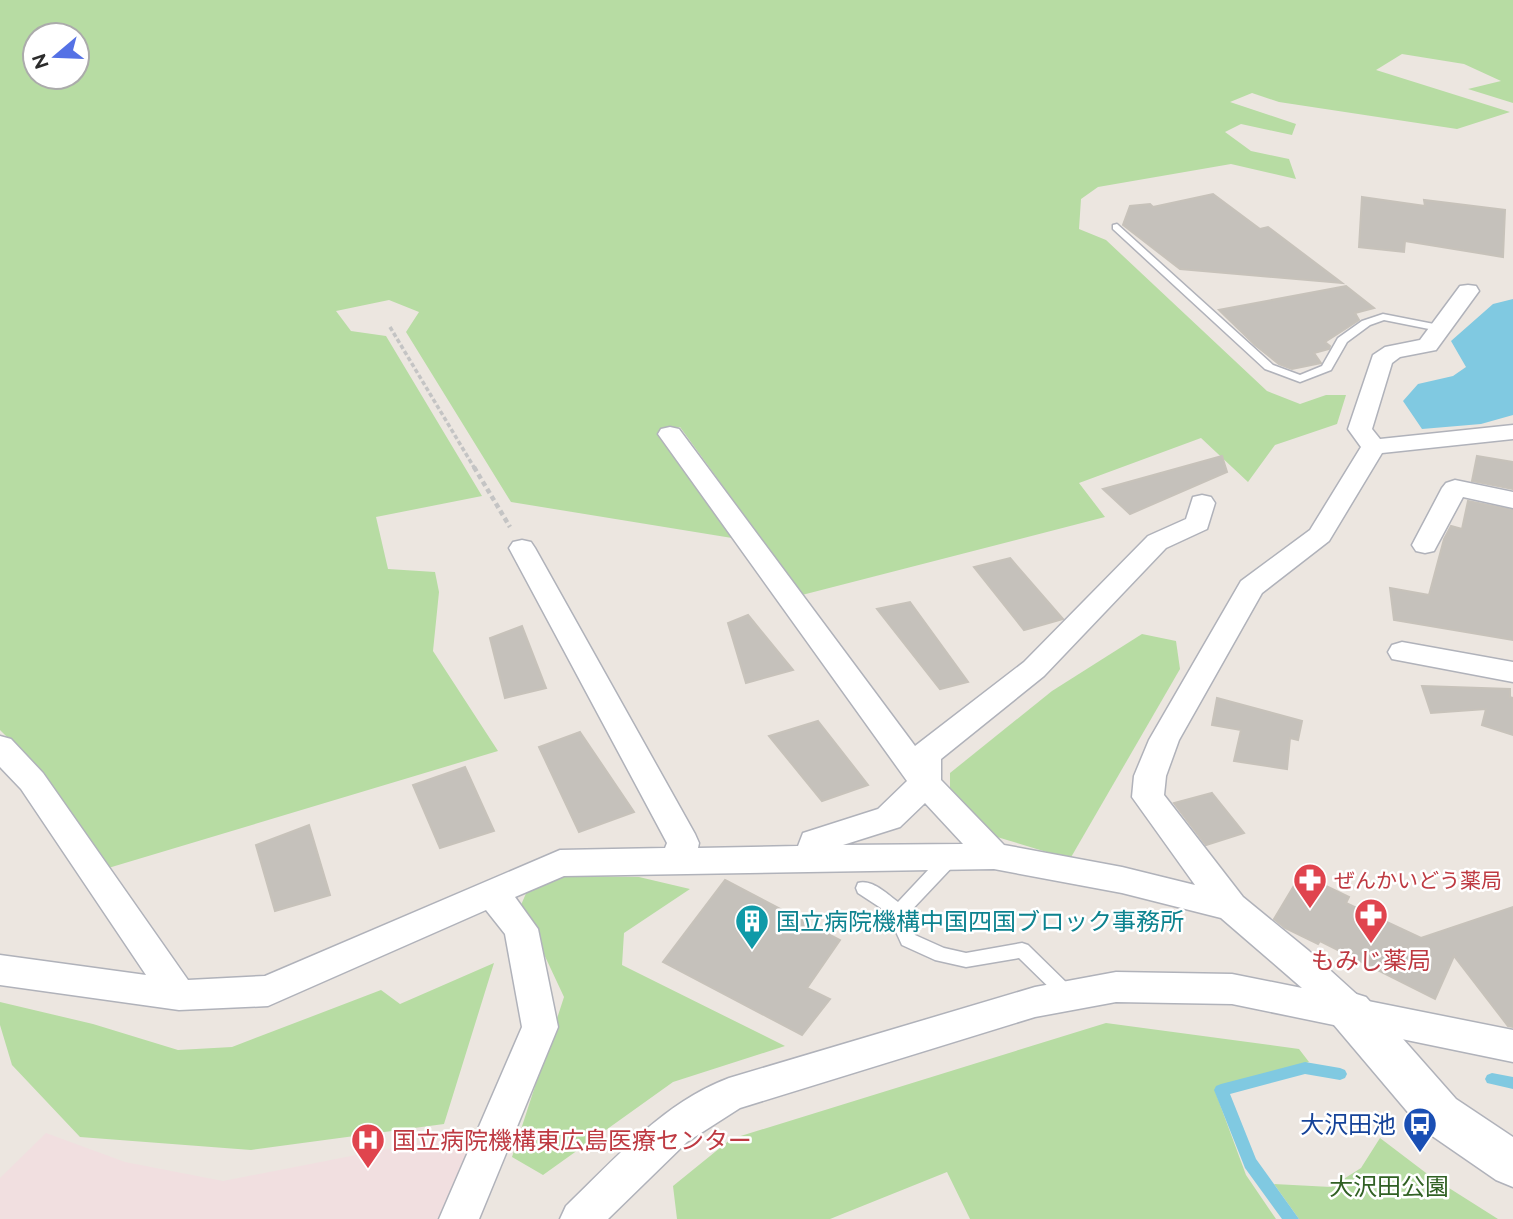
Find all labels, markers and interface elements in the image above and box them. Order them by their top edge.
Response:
north arrow [21,21,91,91]
text: N [27,51,53,72]
pharmacy icon: ぜんかいどう薬局 [1291,861,1329,910]
place label: ぜんかいどう薬局 [1334,868,1502,893]
pharmacy icon: もみじ薬局 [1352,896,1390,945]
building icon: 国立病院機構中国四国ブロック事務所 [733,902,771,951]
place label: 国立病院機構中国四国ブロック事務所 [776,907,1184,936]
place label: もみじ薬局 [1311,946,1431,975]
bus stop icon: 大沢田池 [1401,1105,1439,1154]
place label: 大沢田池 [1300,1110,1396,1139]
hospital icon: 国立病院機構東広島医療センター [349,1121,387,1170]
place label: 国立病院機構東広島医療センター [392,1126,752,1155]
park label: 大沢田公園 [1329,1172,1449,1201]

